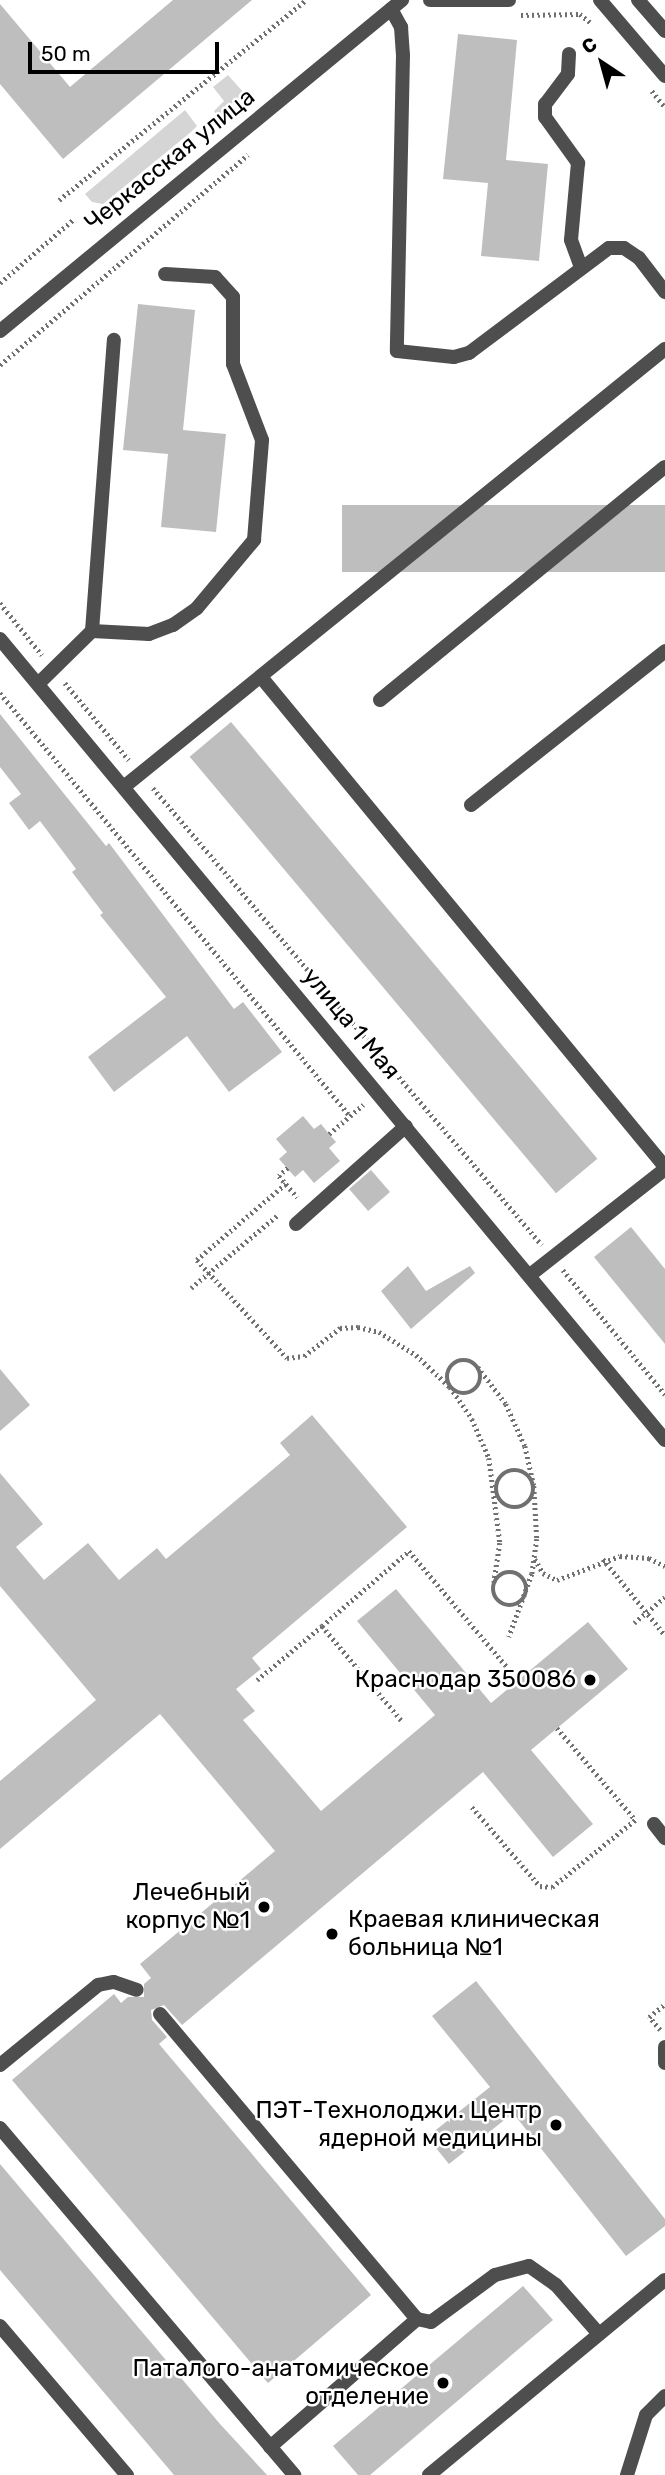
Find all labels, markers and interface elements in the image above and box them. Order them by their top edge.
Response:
scale bar [32,28,222,72]
north arrow [567,28,637,98]
text: С [577,32,602,59]
text: 50 m [41,41,91,66]
street label: Черкасская улица [79,83,261,237]
street label: улица 1 Мая [296,962,406,1086]
place label: Краснодар 350086 [355,1666,576,1694]
marker: Краснодар 350086 [582,1672,598,1688]
place label: Лечебный корпус №1 [126,1879,250,1935]
marker: Лечебный корпус №1 [256,1899,272,1915]
place label: Краевая клиническая больница №1 [348,1906,600,1962]
marker: Краевая клиническая больница №1 [322,1924,342,1944]
place label: ПЭТ-Технолоджи. Центр ядерной медицины [256,2097,542,2153]
marker: ПЭТ-Технолоджи. Центр ядерной медицины [548,2117,564,2133]
place label: Паталого-анатомическое отделение [132,2355,429,2411]
marker: Паталого-анатомическое отделение [435,2375,451,2391]

